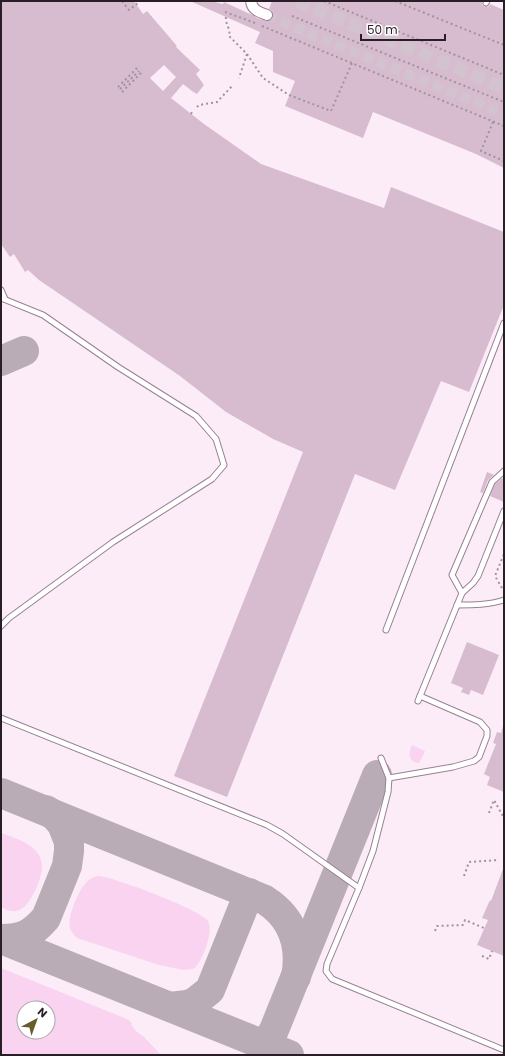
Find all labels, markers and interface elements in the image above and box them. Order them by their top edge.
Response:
scale bar [361,16,445,42]
text: 50 m [367,21,398,38]
north arrow [16,1000,56,1040]
text: N [34,1004,51,1021]

